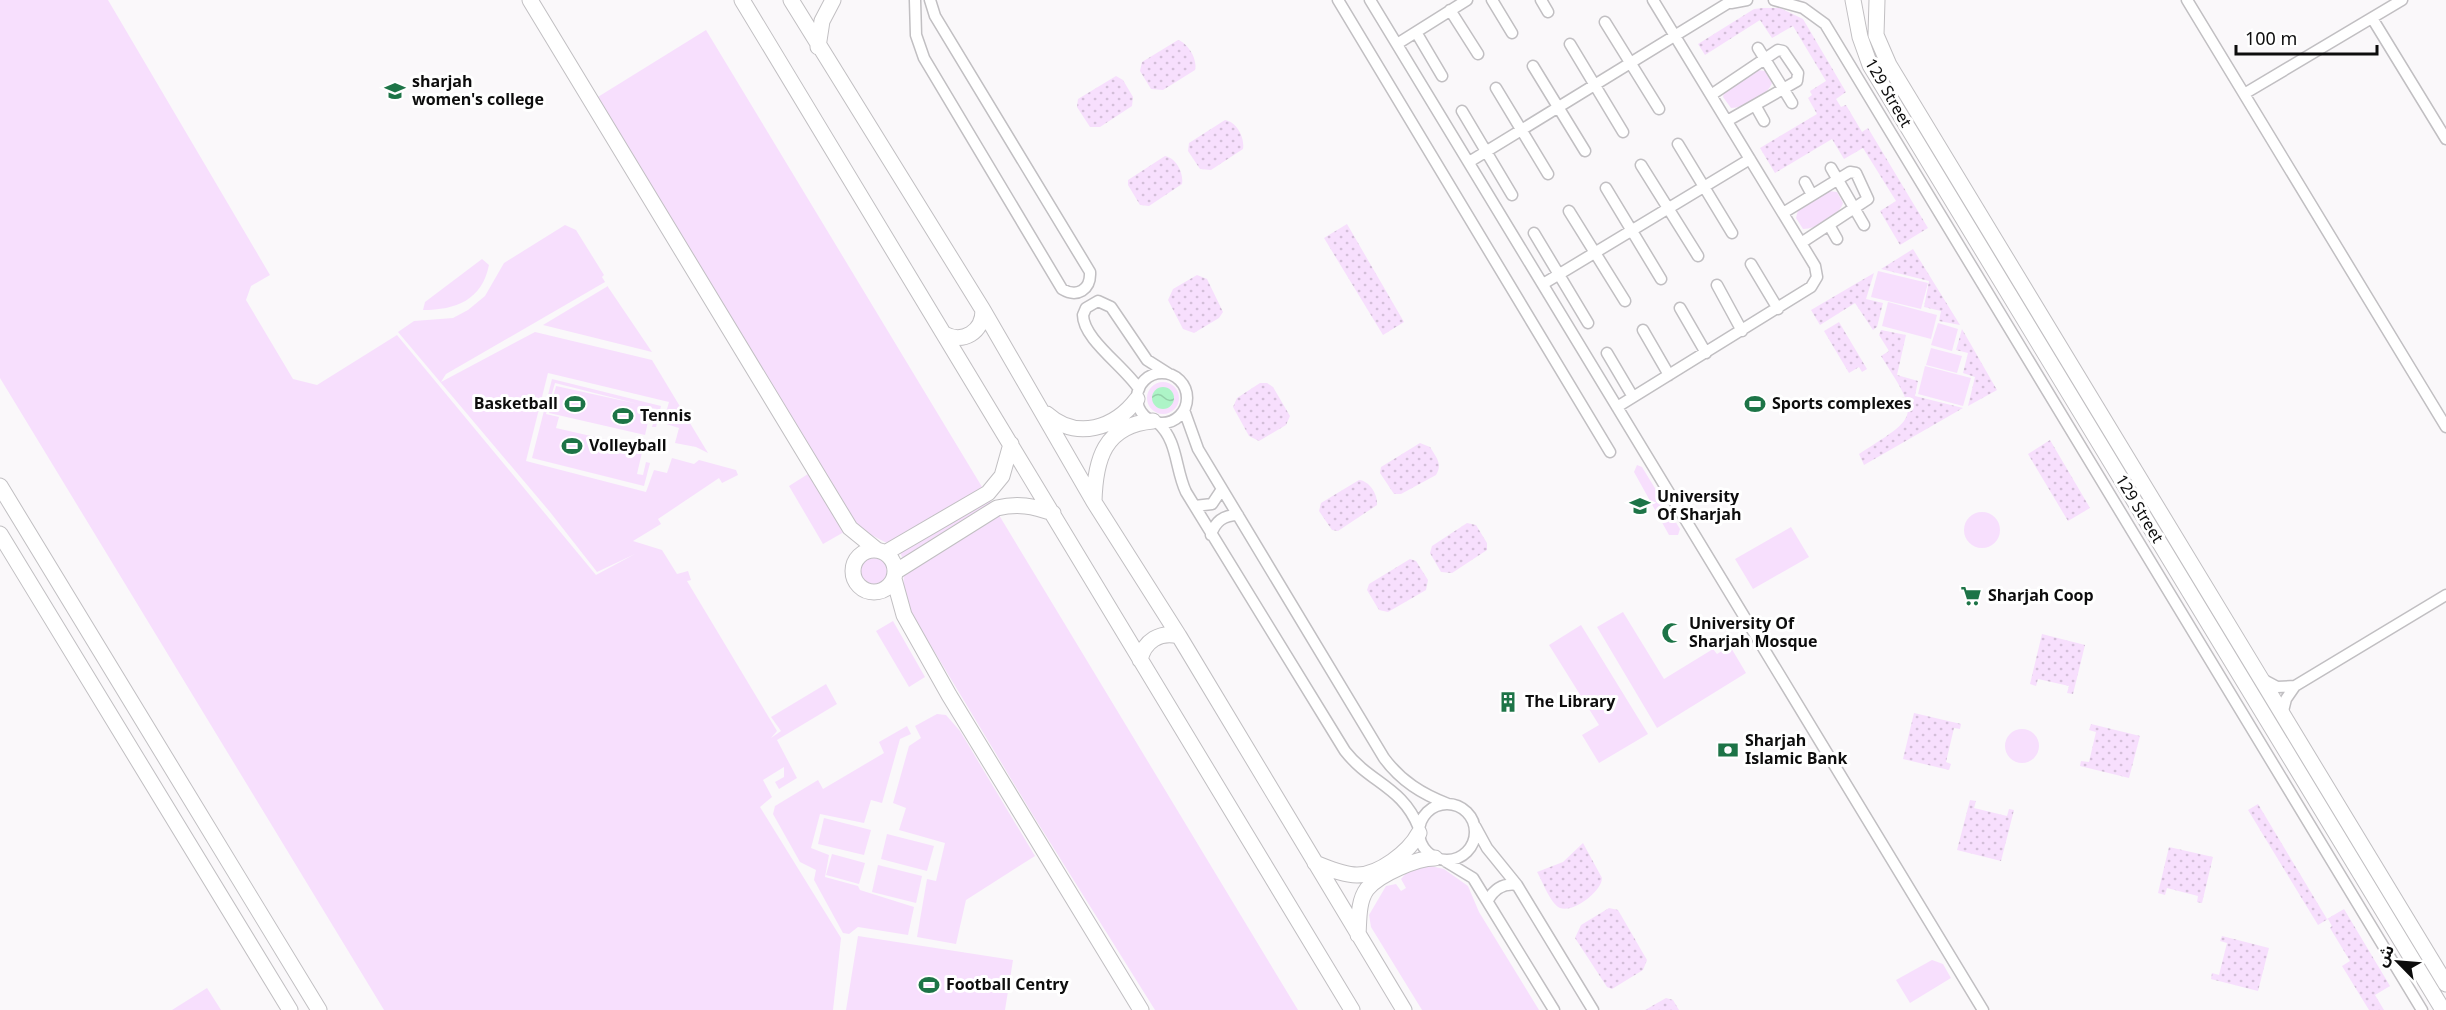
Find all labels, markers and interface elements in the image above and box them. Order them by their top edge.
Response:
scale bar [2236,18,2377,56]
text: 100 m [2245,20,2297,58]
street label: 129 Street [1854,51,1922,135]
place label: sharjah women's college [412,65,544,117]
school or university icon: sharjah women's college [383,79,407,103]
place label: Basketball [474,387,558,421]
place label: Sports complexes [1772,387,1912,421]
sports icon: Basketball [563,392,587,416]
sports icon: Sports complexes [1743,392,1767,416]
place label: Tennis [640,399,692,433]
sports icon: Tennis [611,404,635,428]
place label: Volleyball [589,429,667,463]
sports icon: Volleyball [560,434,584,458]
street label: 129 Street [2105,468,2173,551]
place label: University Of Sharjah [1657,480,1741,532]
school or university icon: University Of Sharjah [1628,494,1652,518]
place label: Sharjah Coop [1988,579,2094,613]
supermarket icon: Sharjah Coop [1959,584,1983,608]
place label: University Of Sharjah Mosque [1689,607,1818,659]
mosque icon: University Of Sharjah Mosque [1660,621,1684,645]
place label: The Library [1525,685,1616,719]
building icon: The Library [1496,690,1520,714]
place label: Sharjah Islamic Bank [1745,724,1848,776]
bank icon: Sharjah Islamic Bank [1716,738,1740,762]
north arrow [2368,932,2428,992]
text: ش [2365,939,2405,973]
place label: Football Centry [946,968,1070,1002]
sports icon: Football Centry [917,973,941,997]

